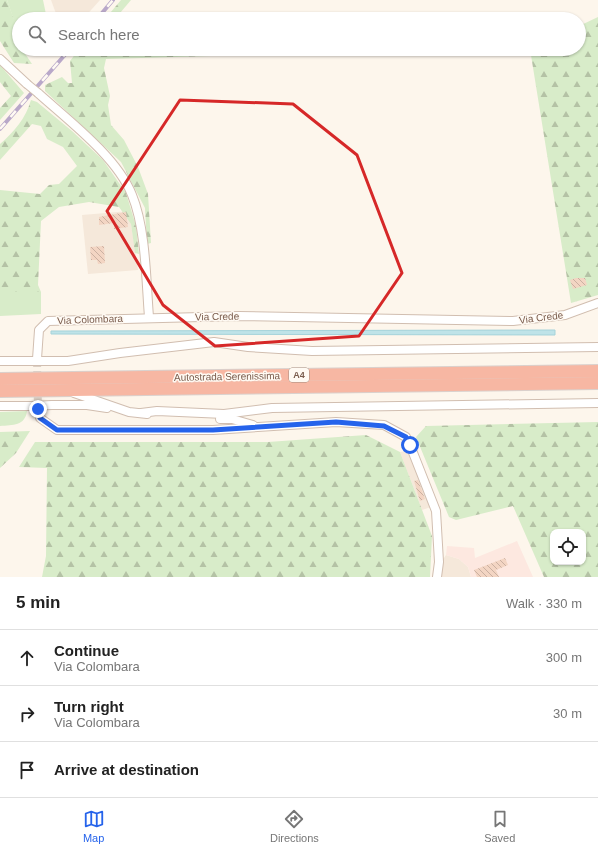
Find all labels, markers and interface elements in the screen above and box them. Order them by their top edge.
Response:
search box [12,12,586,56]
icon: search [26,23,48,45]
text: Search here [58,26,140,43]
street label: Via Crede [518,309,564,326]
street label: Via Crede [195,311,240,322]
street label: Via Colombara [57,313,124,326]
road number: A4 [289,368,309,382]
street label: Autostrada Serenissima [174,370,281,383]
route end [29,400,47,418]
route start [401,436,419,454]
map controls [550,529,586,565]
button: locate [550,529,586,565]
text: 5 min [16,593,60,612]
text: Walk · 330 m [506,596,582,611]
text: Continue [54,642,119,659]
icon: ahead [16,647,38,669]
text: 300 m [546,650,582,665]
text: Via Colombara [54,659,140,674]
text: Turn right [54,698,124,715]
icon: right [16,703,38,725]
text: 30 m [553,706,582,721]
text: Via Colombara [54,715,140,730]
icon: arrive [16,759,38,781]
text: Arrive at destination [54,761,199,778]
tab: Map [83,808,105,844]
tab: Directions [270,808,319,844]
tab: Saved [484,808,515,844]

